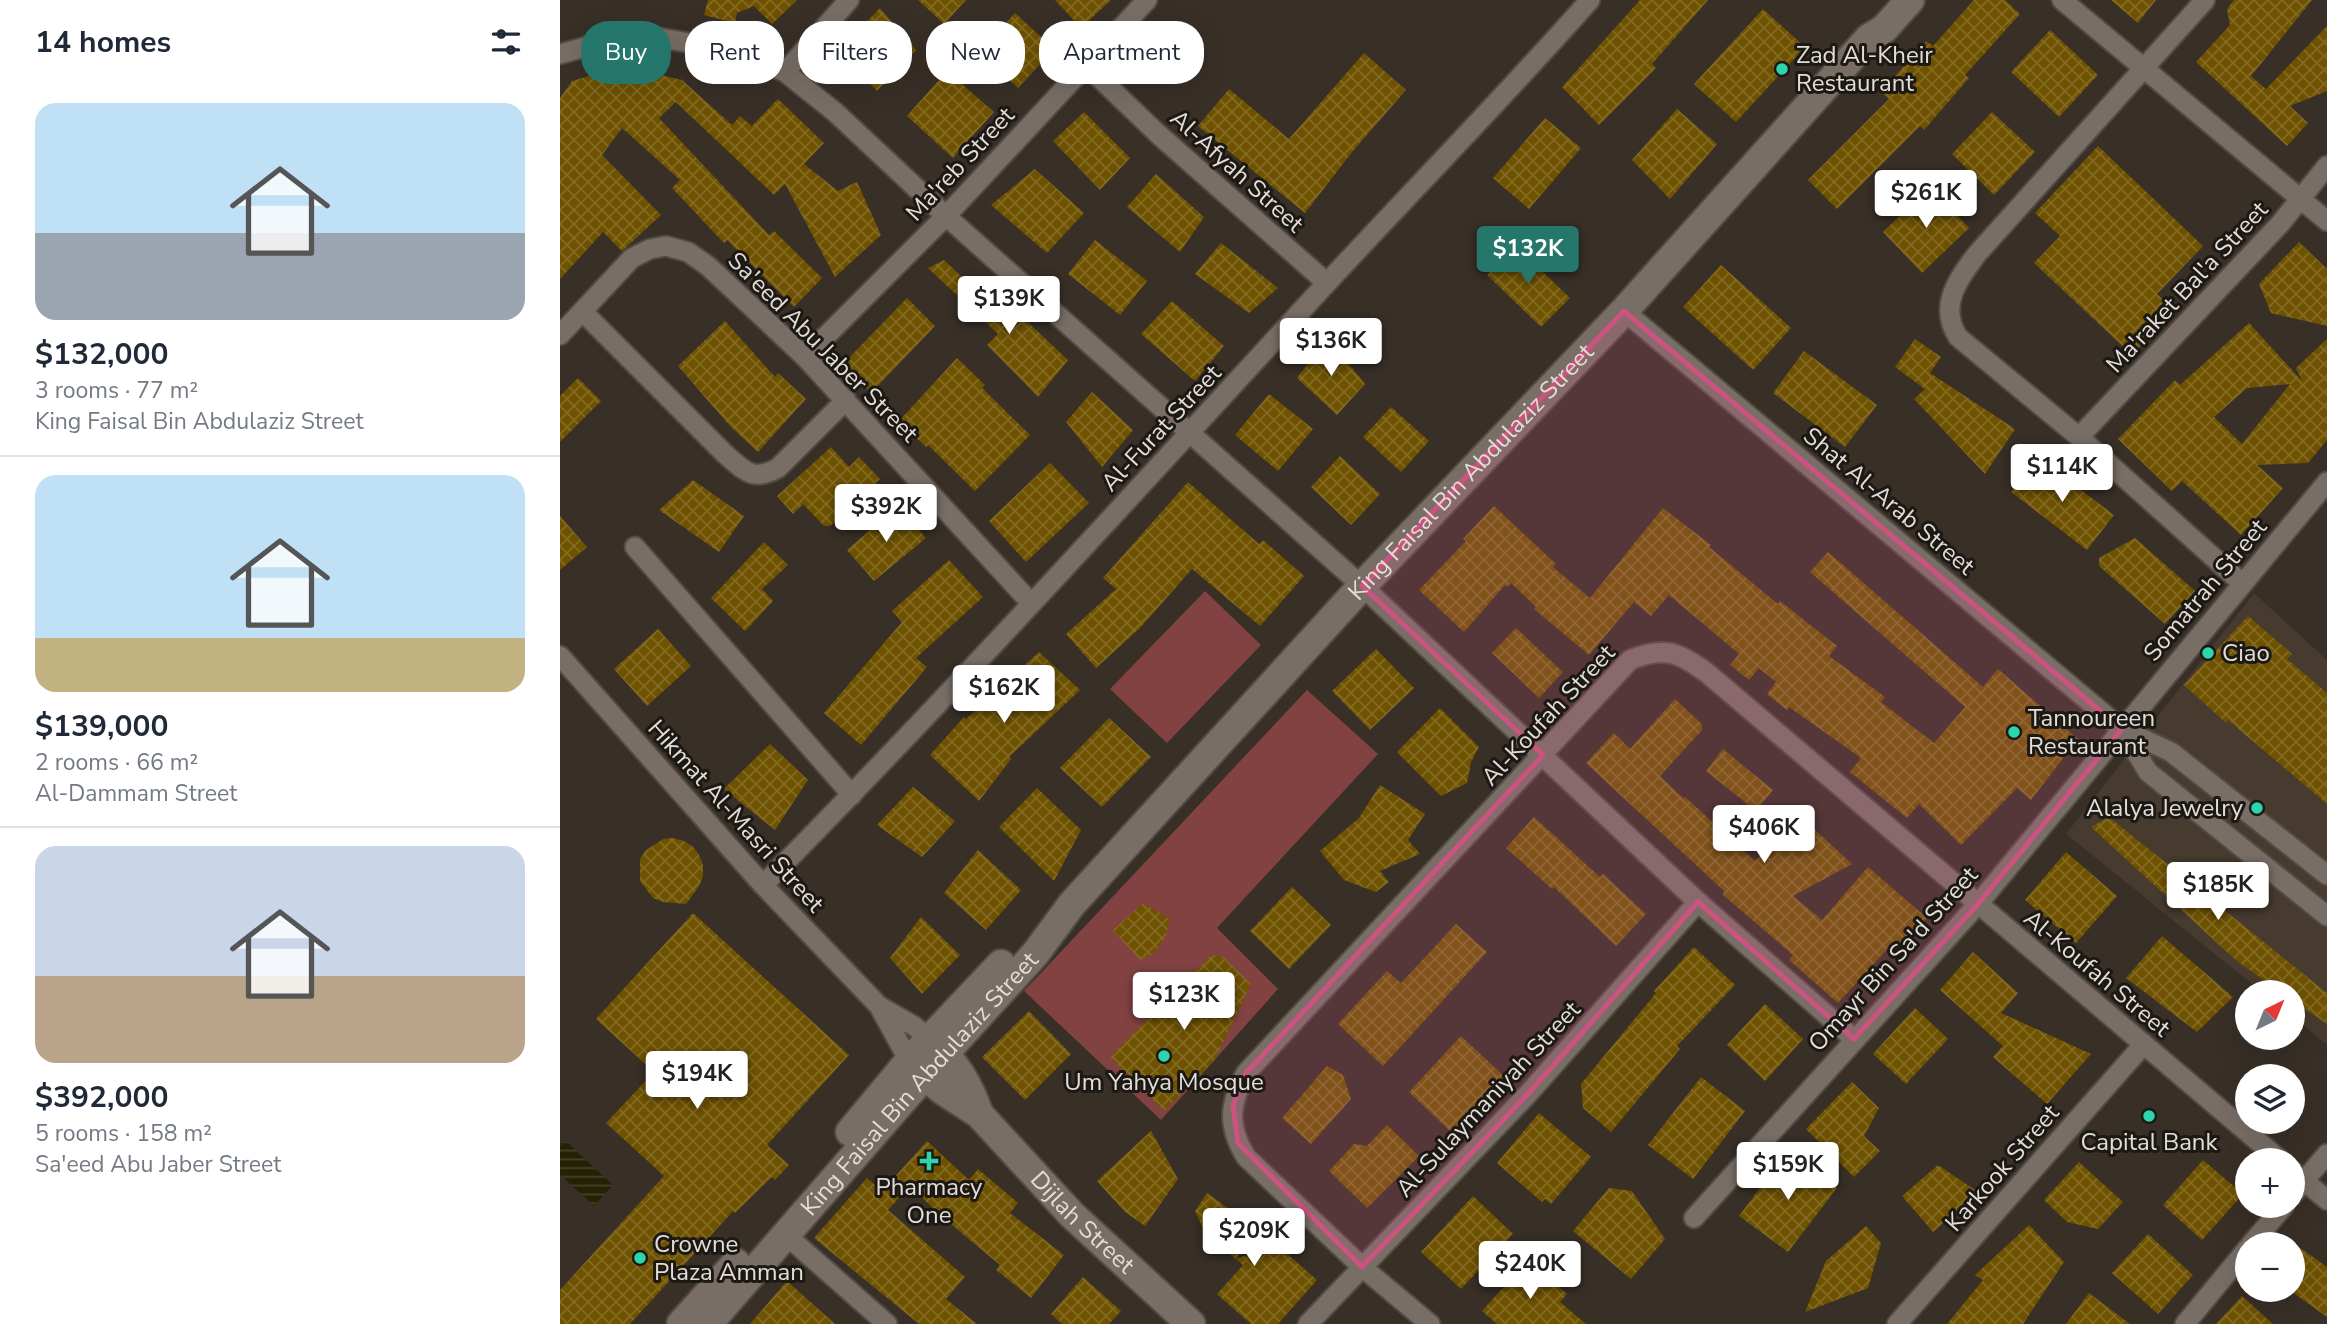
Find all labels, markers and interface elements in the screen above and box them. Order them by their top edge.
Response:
chip: Buy [581,21,671,84]
chip: Rent [685,21,784,84]
chip: Filters [798,21,912,84]
chip: New [926,21,1025,84]
chip: Apartment [1039,21,1204,84]
text: 14 homes [35,22,171,63]
icon: filters [487,23,525,61]
place label: Zad Al-Kheir Restaurant [1796,39,1933,99]
marker: Zad Al-Kheir Restaurant [1774,61,1790,77]
street label: Ma'reb Street [899,99,1022,228]
street label: Al-Afyah Street [1163,102,1311,240]
icon: home [217,148,343,274]
pin: $261K [1877,170,1975,230]
text: $261K [1891,177,1961,208]
street label: Ma'raket Bal'a Street [2099,194,2275,380]
pin: $132K [1479,226,1577,286]
text: $132K [1493,233,1563,264]
street label: Sa'eed Abu Jaber Street [721,245,926,450]
pin: $139K [960,276,1058,336]
text: $139K [974,283,1044,314]
pin: $136K [1282,318,1380,378]
text: $136K [1296,325,1366,356]
text: $132,000 [35,334,168,375]
street label: King Faisal Bin Abdulaziz Street [1341,336,1601,607]
street label: Al-Furat Street [1094,357,1228,498]
text: 3 rooms · 77 m² [35,375,198,406]
text: King Faisal Bin Abdulaziz Street [35,406,363,437]
street label: Shat Al-Arab Street [1797,420,1982,582]
pin: $114K [2013,444,2111,504]
text: $114K [2027,451,2097,482]
pin: $392K [837,484,935,544]
text: $392K [851,491,921,522]
street label: Somatrah Street [2136,512,2274,668]
icon: home [217,520,343,646]
street label: Al-Koufah Street [1474,637,1622,792]
place label: Ciao [2222,637,2270,669]
marker: Ciao [2200,645,2216,661]
pin: $162K [955,666,1053,725]
text: $162K [969,672,1039,703]
place label: Tannoureen Restaurant [2028,702,2155,762]
text: $139,000 [35,706,168,747]
street label: Hikmat Al-Masri Street [641,713,832,920]
marker: Tannoureen Restaurant [2006,724,2022,740]
text: 2 rooms · 66 m² [35,747,198,778]
text: Al-Dammam Street [35,778,237,809]
place label: Alalya Jewelry [2086,792,2244,824]
marker: Alalya Jewelry [2249,800,2265,816]
pin: $406K [1715,806,1813,865]
text: $406K [1729,812,1799,843]
street label: Omayr Bin Sa'd Street [1801,859,1985,1058]
pin: $185K [2169,862,2267,922]
text: $185K [2183,869,2253,900]
icon: home [217,891,343,1017]
street label: Al-Koufah Street [2017,902,2177,1044]
street label: King Faisal Bin Abdulaziz Street [793,945,1046,1223]
pin: $123K [1135,972,1233,1032]
text: $123K [1149,979,1219,1010]
north arrow [2235,980,2305,1050]
map controls [2235,980,2305,1302]
street label: Al-Sulaymaniyah Street [1389,994,1588,1204]
marker: Um Yahya Mosque [1156,1048,1172,1064]
pin: $194K [648,1052,746,1111]
text: $194K [662,1058,732,1089]
button: layers [2235,1064,2305,1134]
place label: Um Yahya Mosque [1064,1066,1264,1098]
text: $392,000 [35,1077,168,1118]
street label: Karkook Street [1938,1097,2066,1238]
marker: Capital Bank [2141,1108,2157,1124]
text: 5 rooms · 158 m² [35,1118,212,1149]
place label: Capital Bank [2080,1126,2218,1158]
pin: $159K [1739,1142,1837,1202]
button: + [2235,1148,2305,1218]
text: Sa'eed Abu Jaber Street [35,1149,281,1180]
text: $159K [1753,1149,1823,1180]
marker: Pharmacy One [921,1153,937,1169]
street label: Dijlah Street [1023,1164,1142,1281]
place label: Pharmacy One [876,1171,983,1231]
pin: $209K [1205,1208,1303,1268]
text: $209K [1219,1215,1289,1246]
place label: Crowne Plaza Amman [654,1228,804,1288]
button: − [2235,1232,2305,1302]
pin: $240K [1481,1242,1579,1301]
text: $240K [1495,1248,1565,1279]
marker: Crowne Plaza Amman [632,1250,648,1266]

